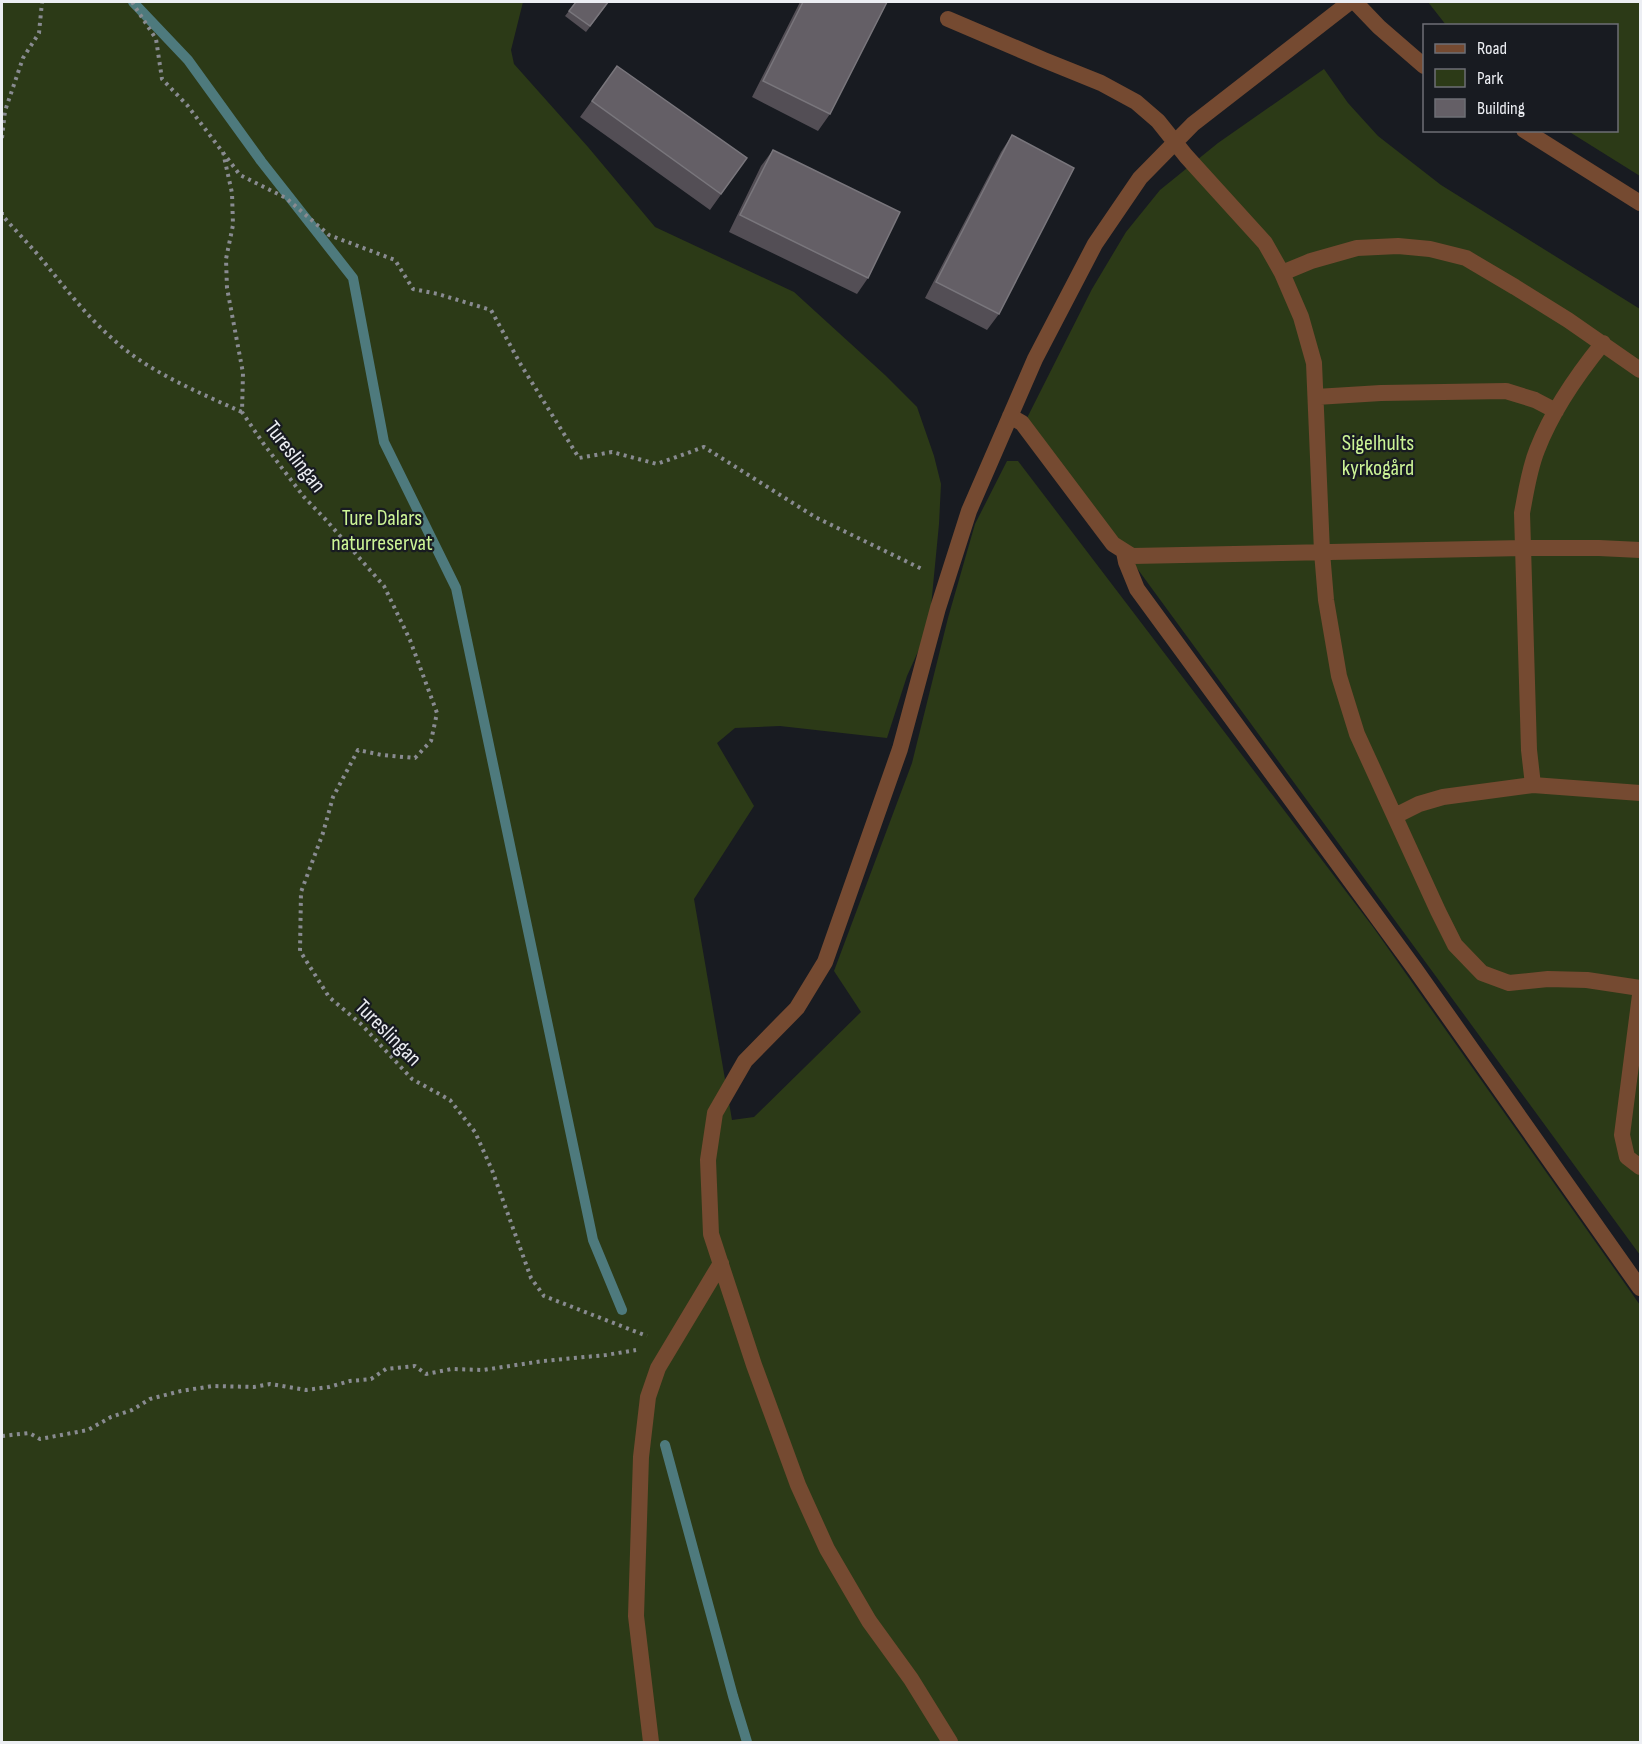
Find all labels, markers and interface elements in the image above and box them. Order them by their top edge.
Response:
legend [1423,24,1618,132]
text: Road [1477,38,1507,59]
text: Park [1477,68,1503,89]
text: Building [1477,98,1525,119]
street label: Tureslingan [258,416,331,498]
park label: Sigelhults kyrkogård [1342,430,1414,482]
park label: Ture Dalars naturreservat [331,505,433,557]
street label: Tureslingan [349,994,427,1072]

